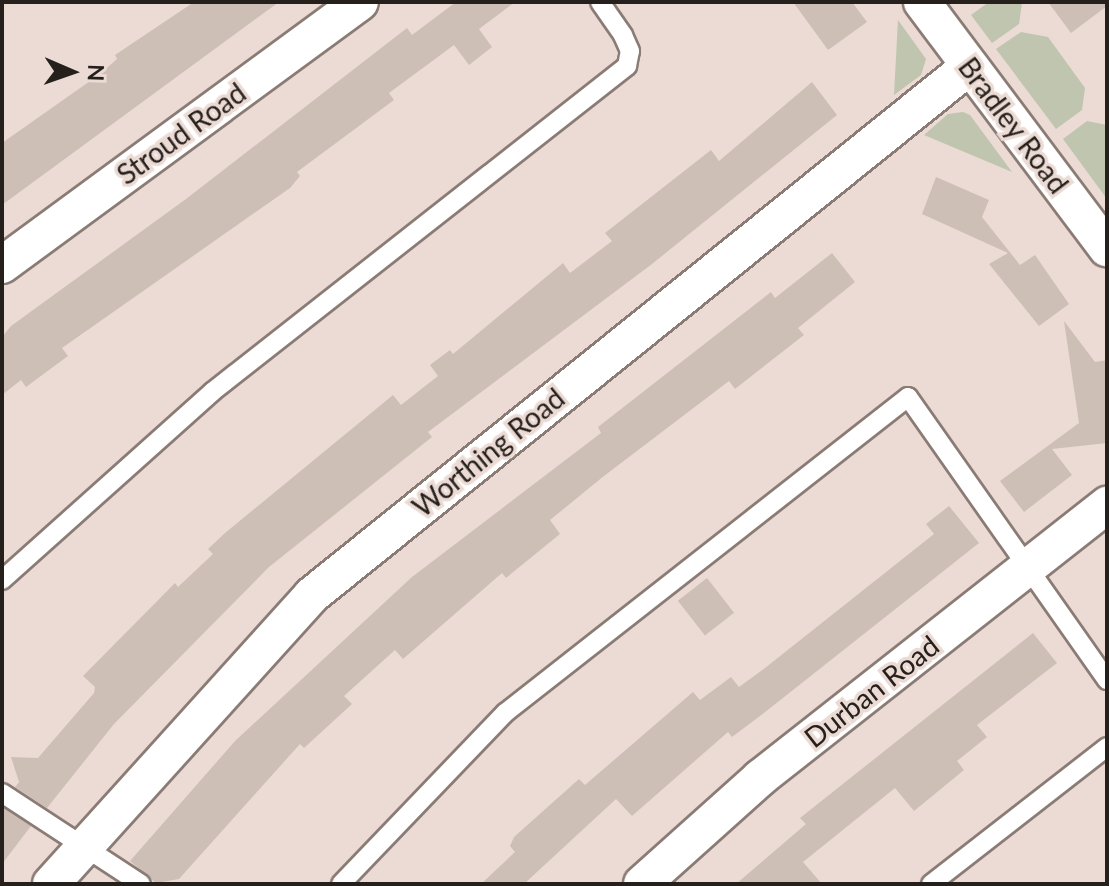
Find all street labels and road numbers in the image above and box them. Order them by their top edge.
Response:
street label: Bradley Road [952,50,1076,200]
street label: Stroud Road [110,75,252,191]
street label: Worthing Road [405,381,571,523]
street label: Durban Road [797,628,945,754]

